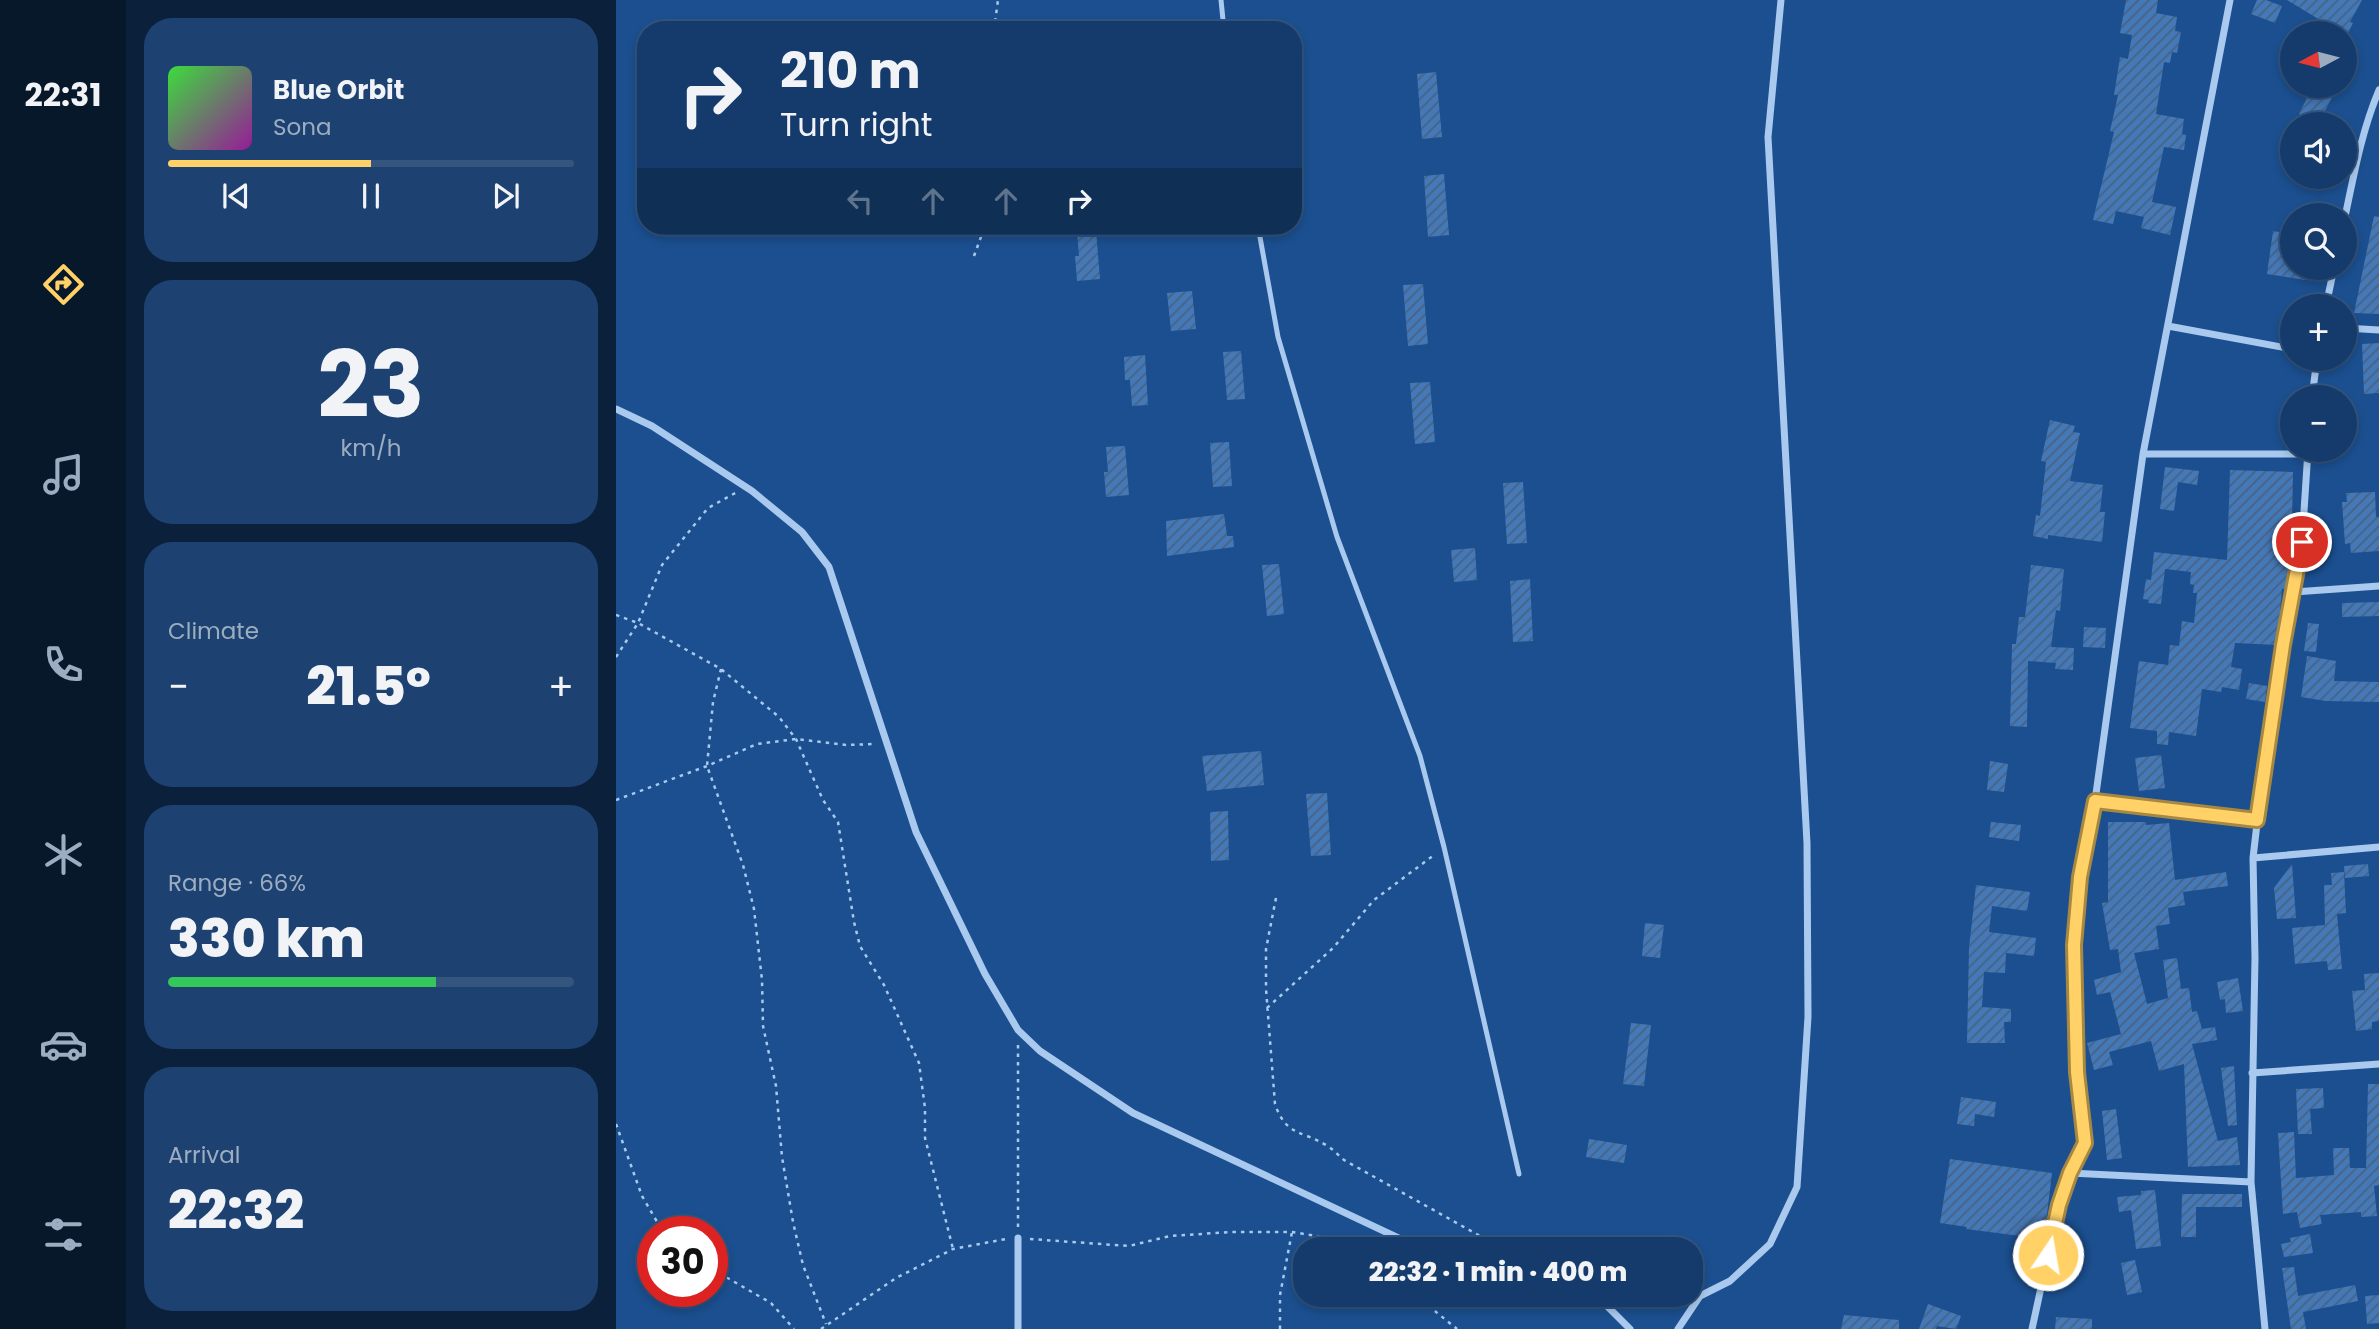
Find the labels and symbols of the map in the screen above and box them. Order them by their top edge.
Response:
north arrow [2280,21,2357,98]
pin [2272,512,2332,572]
speed limit sign: 30 [637,1216,728,1307]
position arrow [2011,1218,2085,1292]

